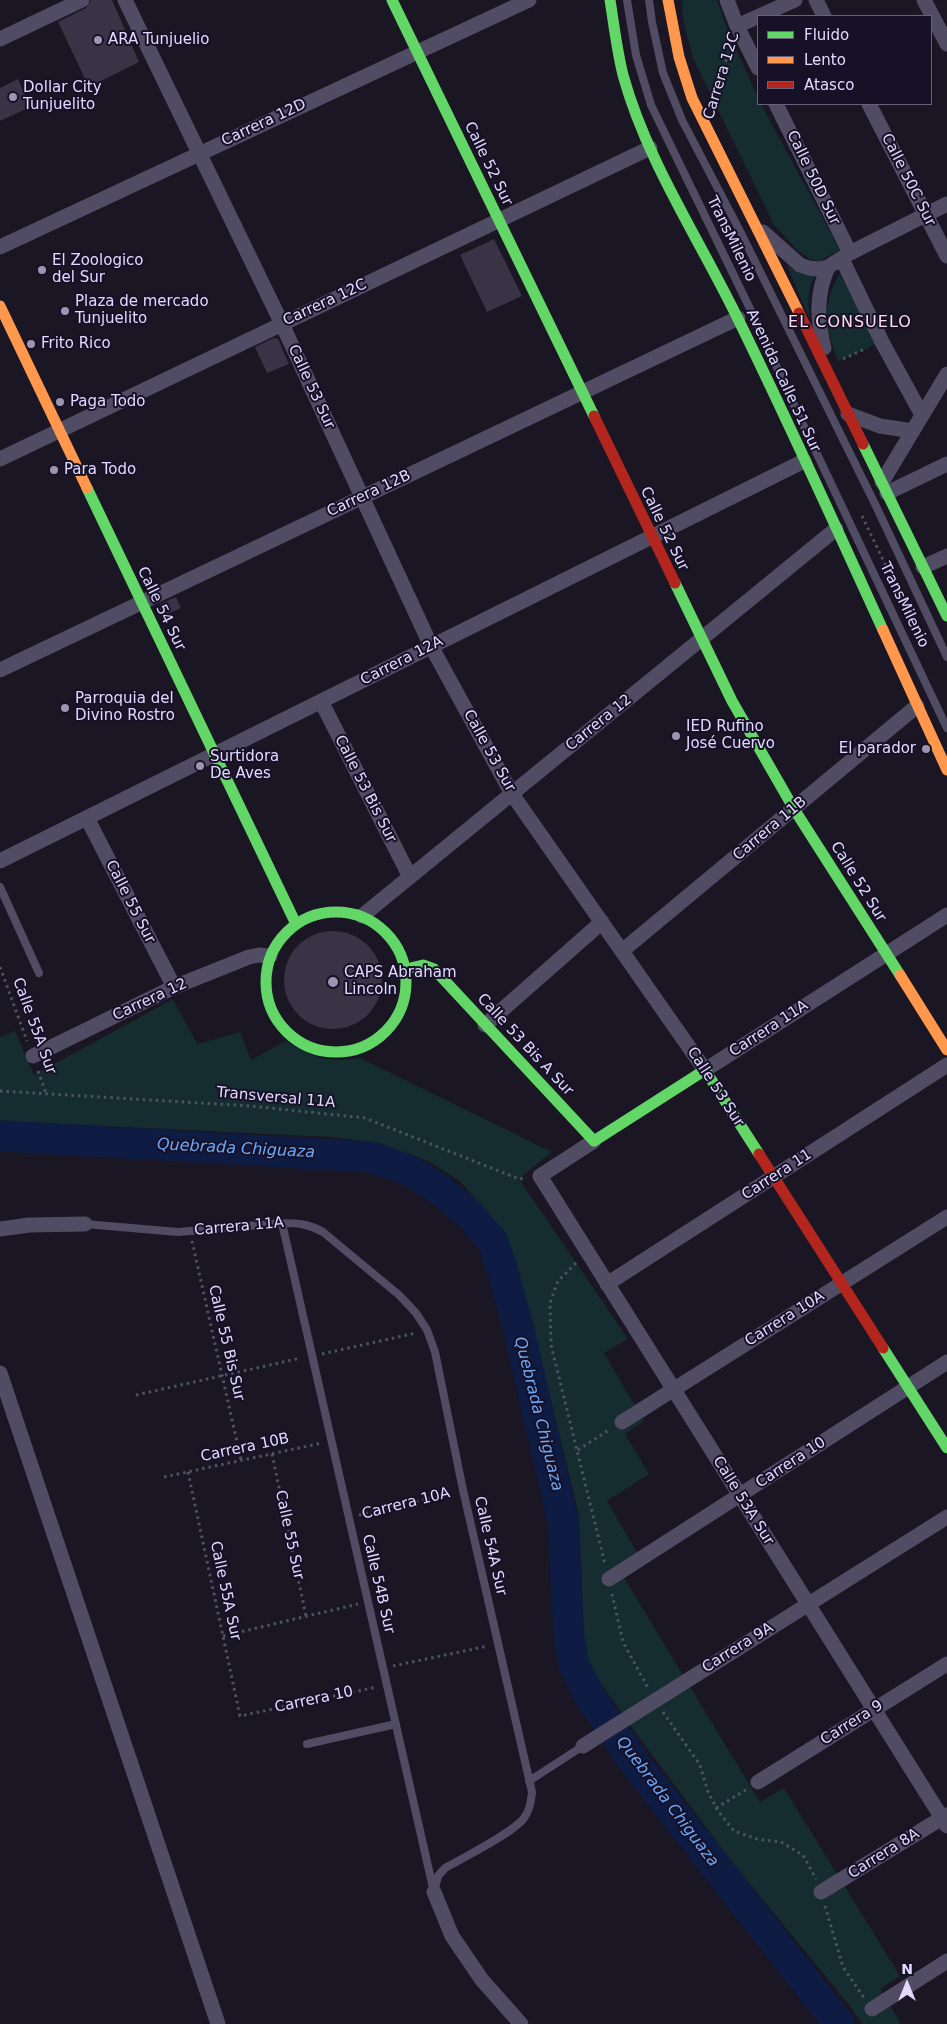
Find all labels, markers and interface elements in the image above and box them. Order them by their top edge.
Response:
legend [757,15,932,105]
text: Fluido [804,26,849,44]
street label: Carrera 12C [700,30,744,122]
place label: ARA Tunjuelio [108,31,209,49]
marker: ARA Tunjuelio [92,34,104,46]
text: Lento [804,51,846,69]
text: Atasco [804,76,854,94]
place label: Dollar City Tunjuelito [23,79,102,114]
marker: Dollar City Tunjuelito [7,91,19,103]
street label: Carrera 12D [219,96,309,150]
street label: Calle 52 Sur [460,119,516,209]
street label: Calle 50D Sur [782,128,844,228]
street label: Calle 50C Sur [877,131,939,229]
street label: TransMilenio [703,193,759,285]
place label: El Zoologico del Sur [52,252,144,287]
marker: El Zoologico del Sur [36,264,48,276]
street label: Carrera 12C [280,276,370,330]
place label: Plaza de mercado Tunjuelito [75,293,209,328]
marker: Plaza de mercado Tunjuelito [59,305,71,317]
street label: Avenida Calle 51 Sur [742,307,824,455]
district label: EL CONSUELO [787,313,913,333]
place label: Frito Rico [41,335,111,353]
marker: Frito Rico [25,338,37,350]
street label: Calle 53 Sur [284,342,338,432]
place label: Paga Todo [70,393,146,411]
marker: Paga Todo [54,396,66,408]
place label: Para Todo [64,461,136,479]
marker: Para Todo [48,464,60,476]
street label: Carrera 12B [324,467,414,521]
street label: Calle 52 Sur [636,484,692,574]
street label: TransMilenio [876,559,932,651]
street label: Calle 54 Sur [133,564,189,654]
street label: Carrera 12A [358,633,446,689]
place label: Parroquia del Divino Rostro [75,690,175,725]
street label: Carrera 12 [562,691,636,755]
marker: Parroquia del Divino Rostro [59,702,71,714]
street label: Calle 53 Sur [459,707,519,795]
place label: IED Rufino José Cuervo [686,718,775,753]
marker: IED Rufino José Cuervo [670,730,682,742]
street label: Calle 53 Bis Sur [330,732,400,846]
place label: El parador [839,740,916,758]
marker: El parador [920,743,932,755]
place label: Surtidora De Aves [210,748,279,783]
marker: Surtidora De Aves [194,760,206,772]
street label: Carrera 11B [730,793,810,865]
street label: Calle 52 Sur [826,839,890,925]
street label: Calle 55 Sur [101,857,159,947]
place label: CAPS Abraham Lincoln [344,964,457,999]
street label: Calle 55A Sur [8,975,60,1077]
street label: Carrera 12 [110,975,190,1025]
marker: CAPS Abraham Lincoln [326,975,340,989]
street label: Calle 53 Bis A Sur [473,990,577,1100]
street label: Carrera 11A [726,997,812,1061]
street label: Calle 53 Sur [683,1044,747,1130]
street label: Transversal 11A [216,1084,336,1112]
water label: Quebrada Chiguaza [156,1135,316,1163]
street label: Carrera 11 [739,1146,815,1204]
street label: Carrera 11A [193,1214,285,1240]
street label: Calle 55 Bis Sur [204,1283,248,1403]
street label: Carrera 10A [742,1287,828,1351]
water label: Quebrada Chiguaza [510,1335,566,1493]
street label: Carrera 10B [199,1430,291,1466]
street label: Carrera 10 [753,1434,829,1492]
street label: Calle 53A Sur [709,1453,777,1549]
street label: Carrera 10A [360,1484,452,1524]
street label: Calle 55 Sur [271,1489,307,1581]
street label: Calle 54A Sur [470,1495,510,1597]
street label: Calle 54B Sur [358,1533,398,1635]
street label: Calle 55A Sur [206,1540,244,1642]
street label: Carrera 9A [699,1619,777,1677]
street label: Carrera 10 [273,1683,355,1717]
street label: Carrera 9 [817,1697,887,1749]
water label: Quebrada Chiguaza [612,1733,722,1871]
street label: Carrera 8A [845,1825,923,1883]
north arrow [882,1959,932,2009]
text: N [901,1961,913,1977]

